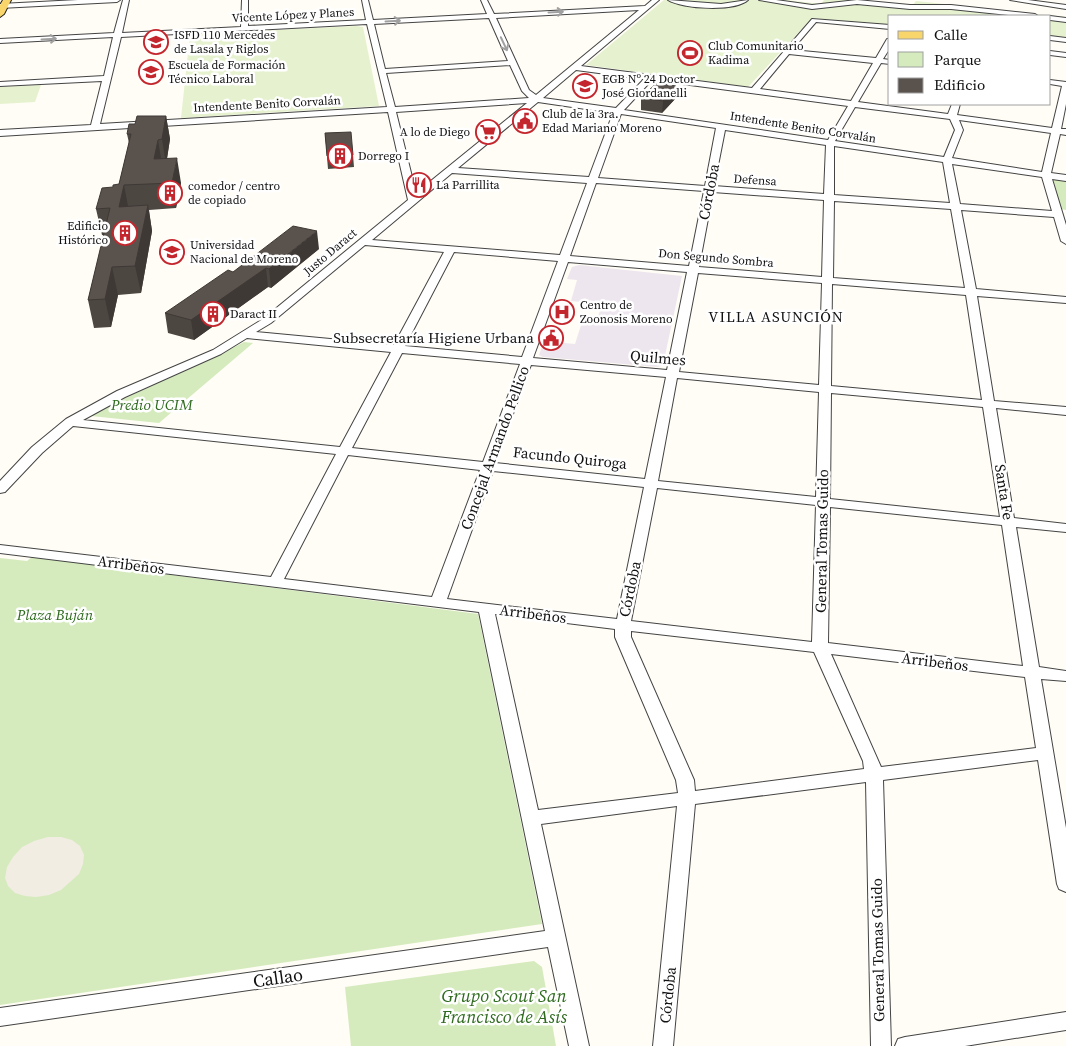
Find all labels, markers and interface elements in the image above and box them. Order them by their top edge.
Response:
street label: Vicente López y Planes [231,4,355,26]
one-way arrow [547,8,563,17]
legend [888,15,1051,105]
one-way arrow [385,16,401,25]
text: Calle [934,24,968,45]
place label: ISFD 110 Mercedes de Lasala y Riglos [174,27,275,57]
school or university icon: ISFD 110 Mercedes de Lasala y Riglos [143,29,169,55]
one-way arrow [40,34,56,44]
one-way arrow [500,36,510,51]
place label: Club Comunitario Kadima [708,38,804,68]
sports icon: Club Comunitario Kadima [677,40,703,66]
text: Parque [934,49,982,70]
place label: Escuela de Formación Técnico Laboral [168,57,286,87]
school or university icon: Escuela de Formación Técnico Laboral [138,59,164,85]
place label: EGB Nº 24 Doctor José Giordanelli [601,71,695,101]
school or university icon: EGB Nº 24 Doctor José Giordanelli [572,73,598,99]
text: Edificio [934,74,985,95]
street label: Intendente Benito Corvalán [193,92,341,116]
place label: Club de la 3ra. Edad Mariano Moreno [542,106,662,136]
public building icon: Club de la 3ra. Edad Mariano Moreno [512,108,538,134]
street label: Intendente Benito Corvalán [729,108,877,146]
supermarket icon: A lo de Diego [475,119,501,145]
place label: A lo de Diego [400,124,470,140]
building icon: Dorrego I [327,143,353,169]
place label: Dorrego I [358,148,409,164]
street label: Córdoba [693,162,724,222]
street label: Defensa [733,171,778,190]
restaurant icon: La Parrillita [406,172,432,198]
place label: La Parrillita [436,177,501,193]
place label: comedor / centro de copiado [188,178,280,208]
building icon: comedor / centro de copiado [157,180,183,206]
place label: Edificio Histórico [58,218,108,248]
building icon: Edificio Histórico [112,220,138,246]
street label: Justo Daract [299,225,360,280]
place label: Universidad Nacional de Moreno [190,237,299,267]
school or university icon: Universidad Nacional de Moreno [159,239,185,265]
street label: Don Segundo Sombra [658,245,775,271]
place label: Centro de Zoonosis Moreno [580,297,673,327]
hospital icon: Centro de Zoonosis Moreno [549,299,575,325]
building icon: Daract II [200,301,226,327]
place label: Daract II [230,306,277,322]
district label: VILLA ASUNCIÓN [708,306,844,327]
public building icon: Subsecretaría Higiene Urbana [538,325,564,351]
place label: Subsecretaría Higiene Urbana [333,327,534,348]
street label: Quilmes [629,345,687,370]
street label: Concejal Armando Pellico [455,363,534,533]
park label: Predio UCIM [110,394,193,415]
street label: Facundo Quiroga [512,441,628,474]
street label: Santa Fe [990,463,1019,522]
street label: General Tomas Guido [810,469,833,613]
street label: Arribeños [96,550,166,579]
street label: Córdoba [613,559,646,619]
street label: Arribeños [498,599,568,628]
park label: Plaza Buján [16,604,94,625]
street label: Arribeños [900,647,970,676]
street label: General Tomas Guido [866,878,889,1022]
street label: Callao [251,962,305,993]
street label: Córdoba [654,965,681,1024]
park label: Grupo Scout San Francisco de Asís [440,983,568,1029]

